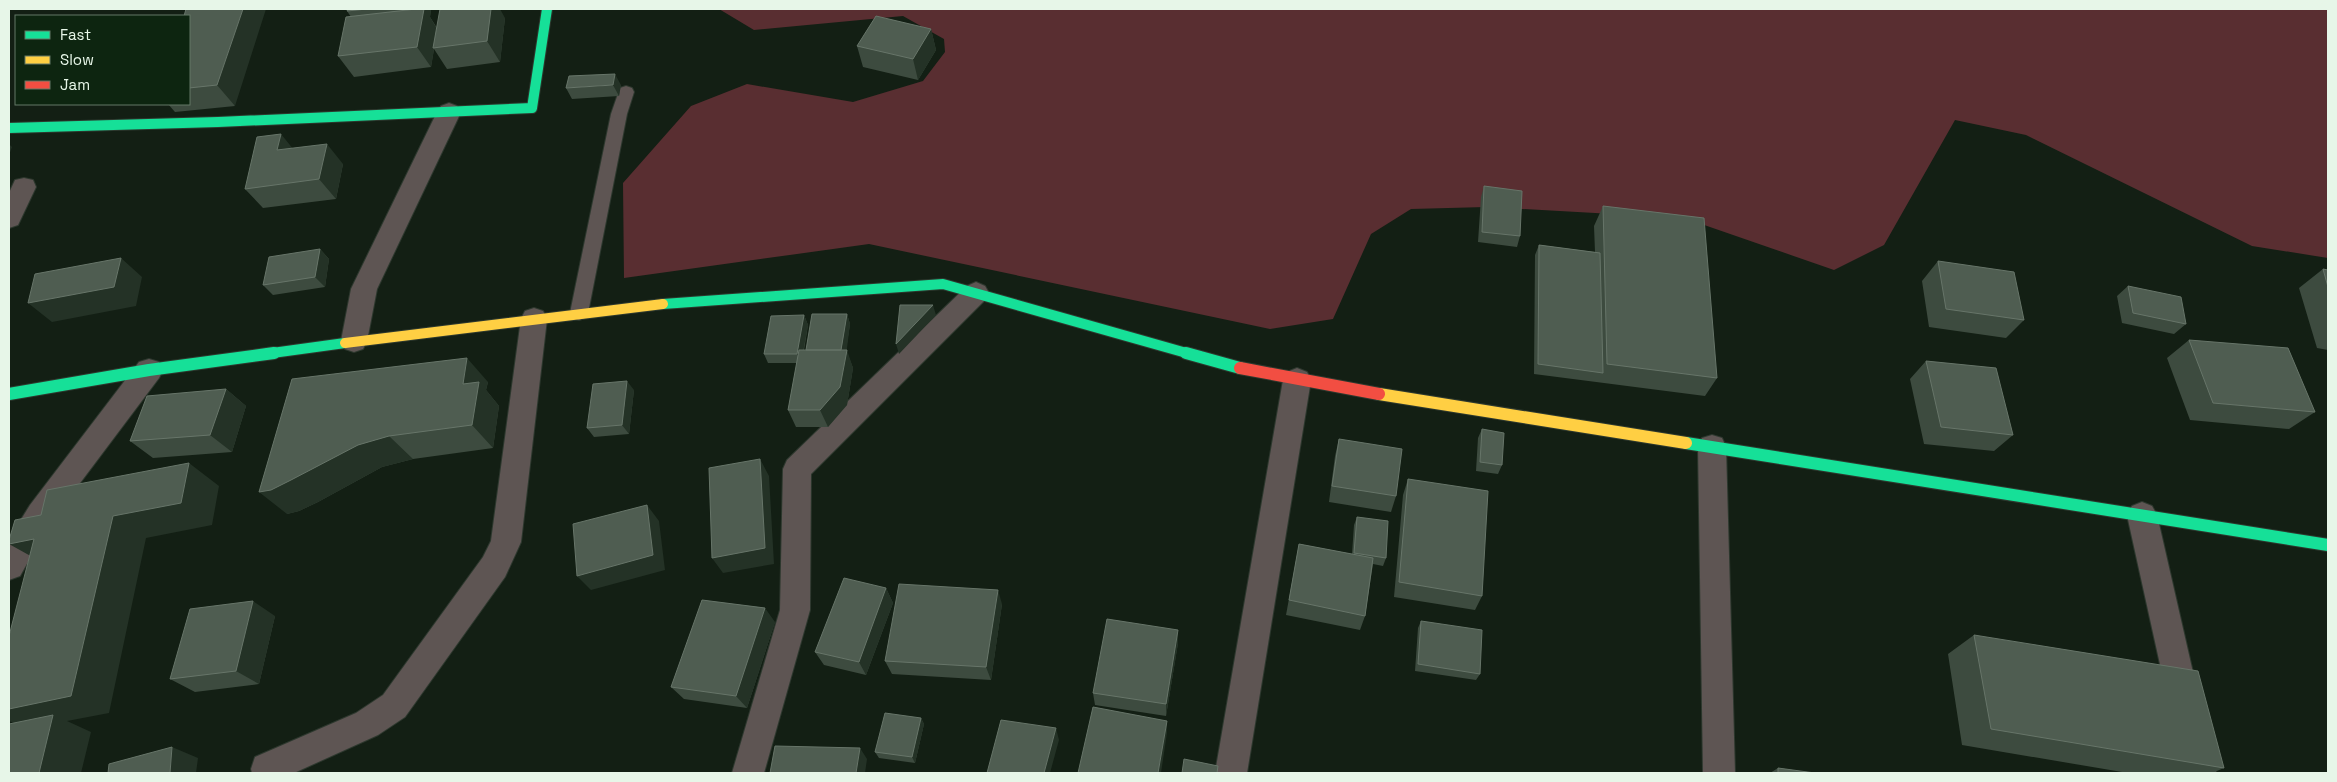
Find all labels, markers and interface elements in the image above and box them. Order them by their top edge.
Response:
legend [15,15,190,105]
text: Fast [60,25,91,44]
text: Slow [60,50,94,69]
text: Jam [60,75,90,94]

